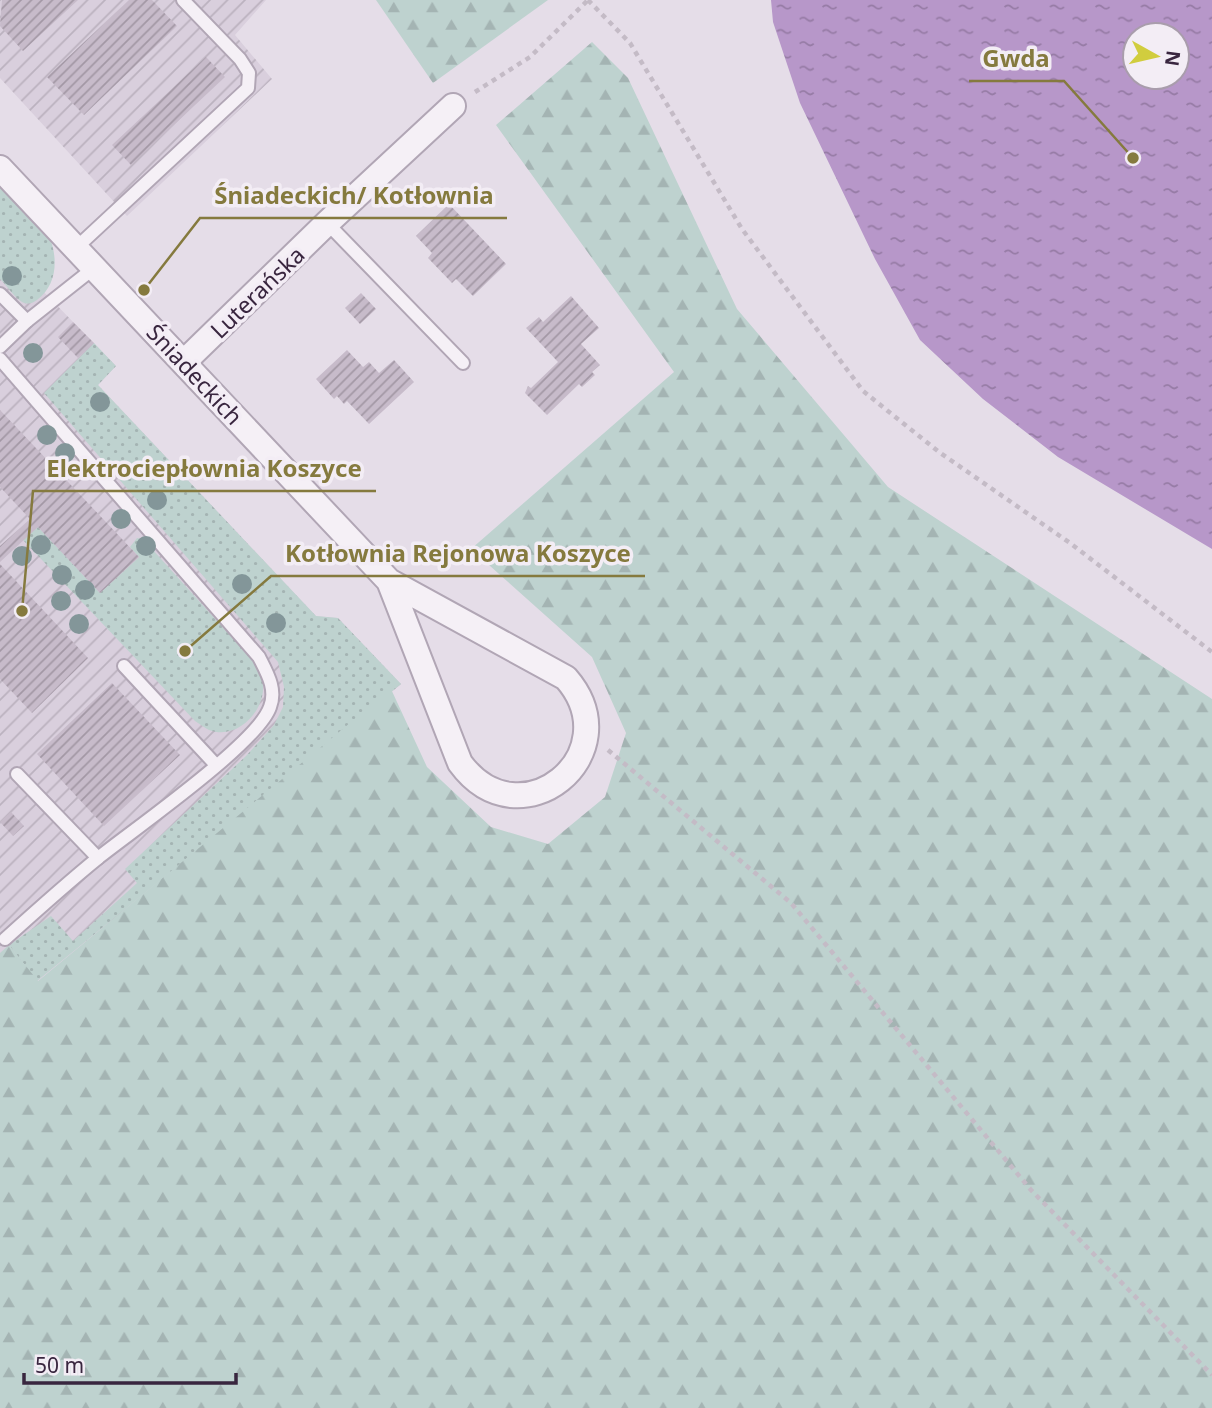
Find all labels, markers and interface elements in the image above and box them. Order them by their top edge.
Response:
north arrow [1121,21,1191,91]
callout: Gwda [969,36,1064,81]
text: Gwda [982,41,1050,74]
text: N [1159,49,1187,68]
callout: Śniadeckich/ Kotłownia [200,173,507,218]
text: Śniadeckich/ Kotłownia [214,178,494,211]
street label: Luterańska [203,239,311,345]
street label: Śniadeckich [140,317,250,431]
callout: Elektrociepłownia Koszyce [33,446,376,491]
text: Elektrociepłownia Koszyce [46,451,362,484]
callout: Kotłownia Rejonowa Koszyce [271,531,645,576]
text: Kotłownia Rejonowa Koszyce [285,536,631,569]
scale bar [24,1342,236,1386]
text: 50 m [35,1351,84,1379]

